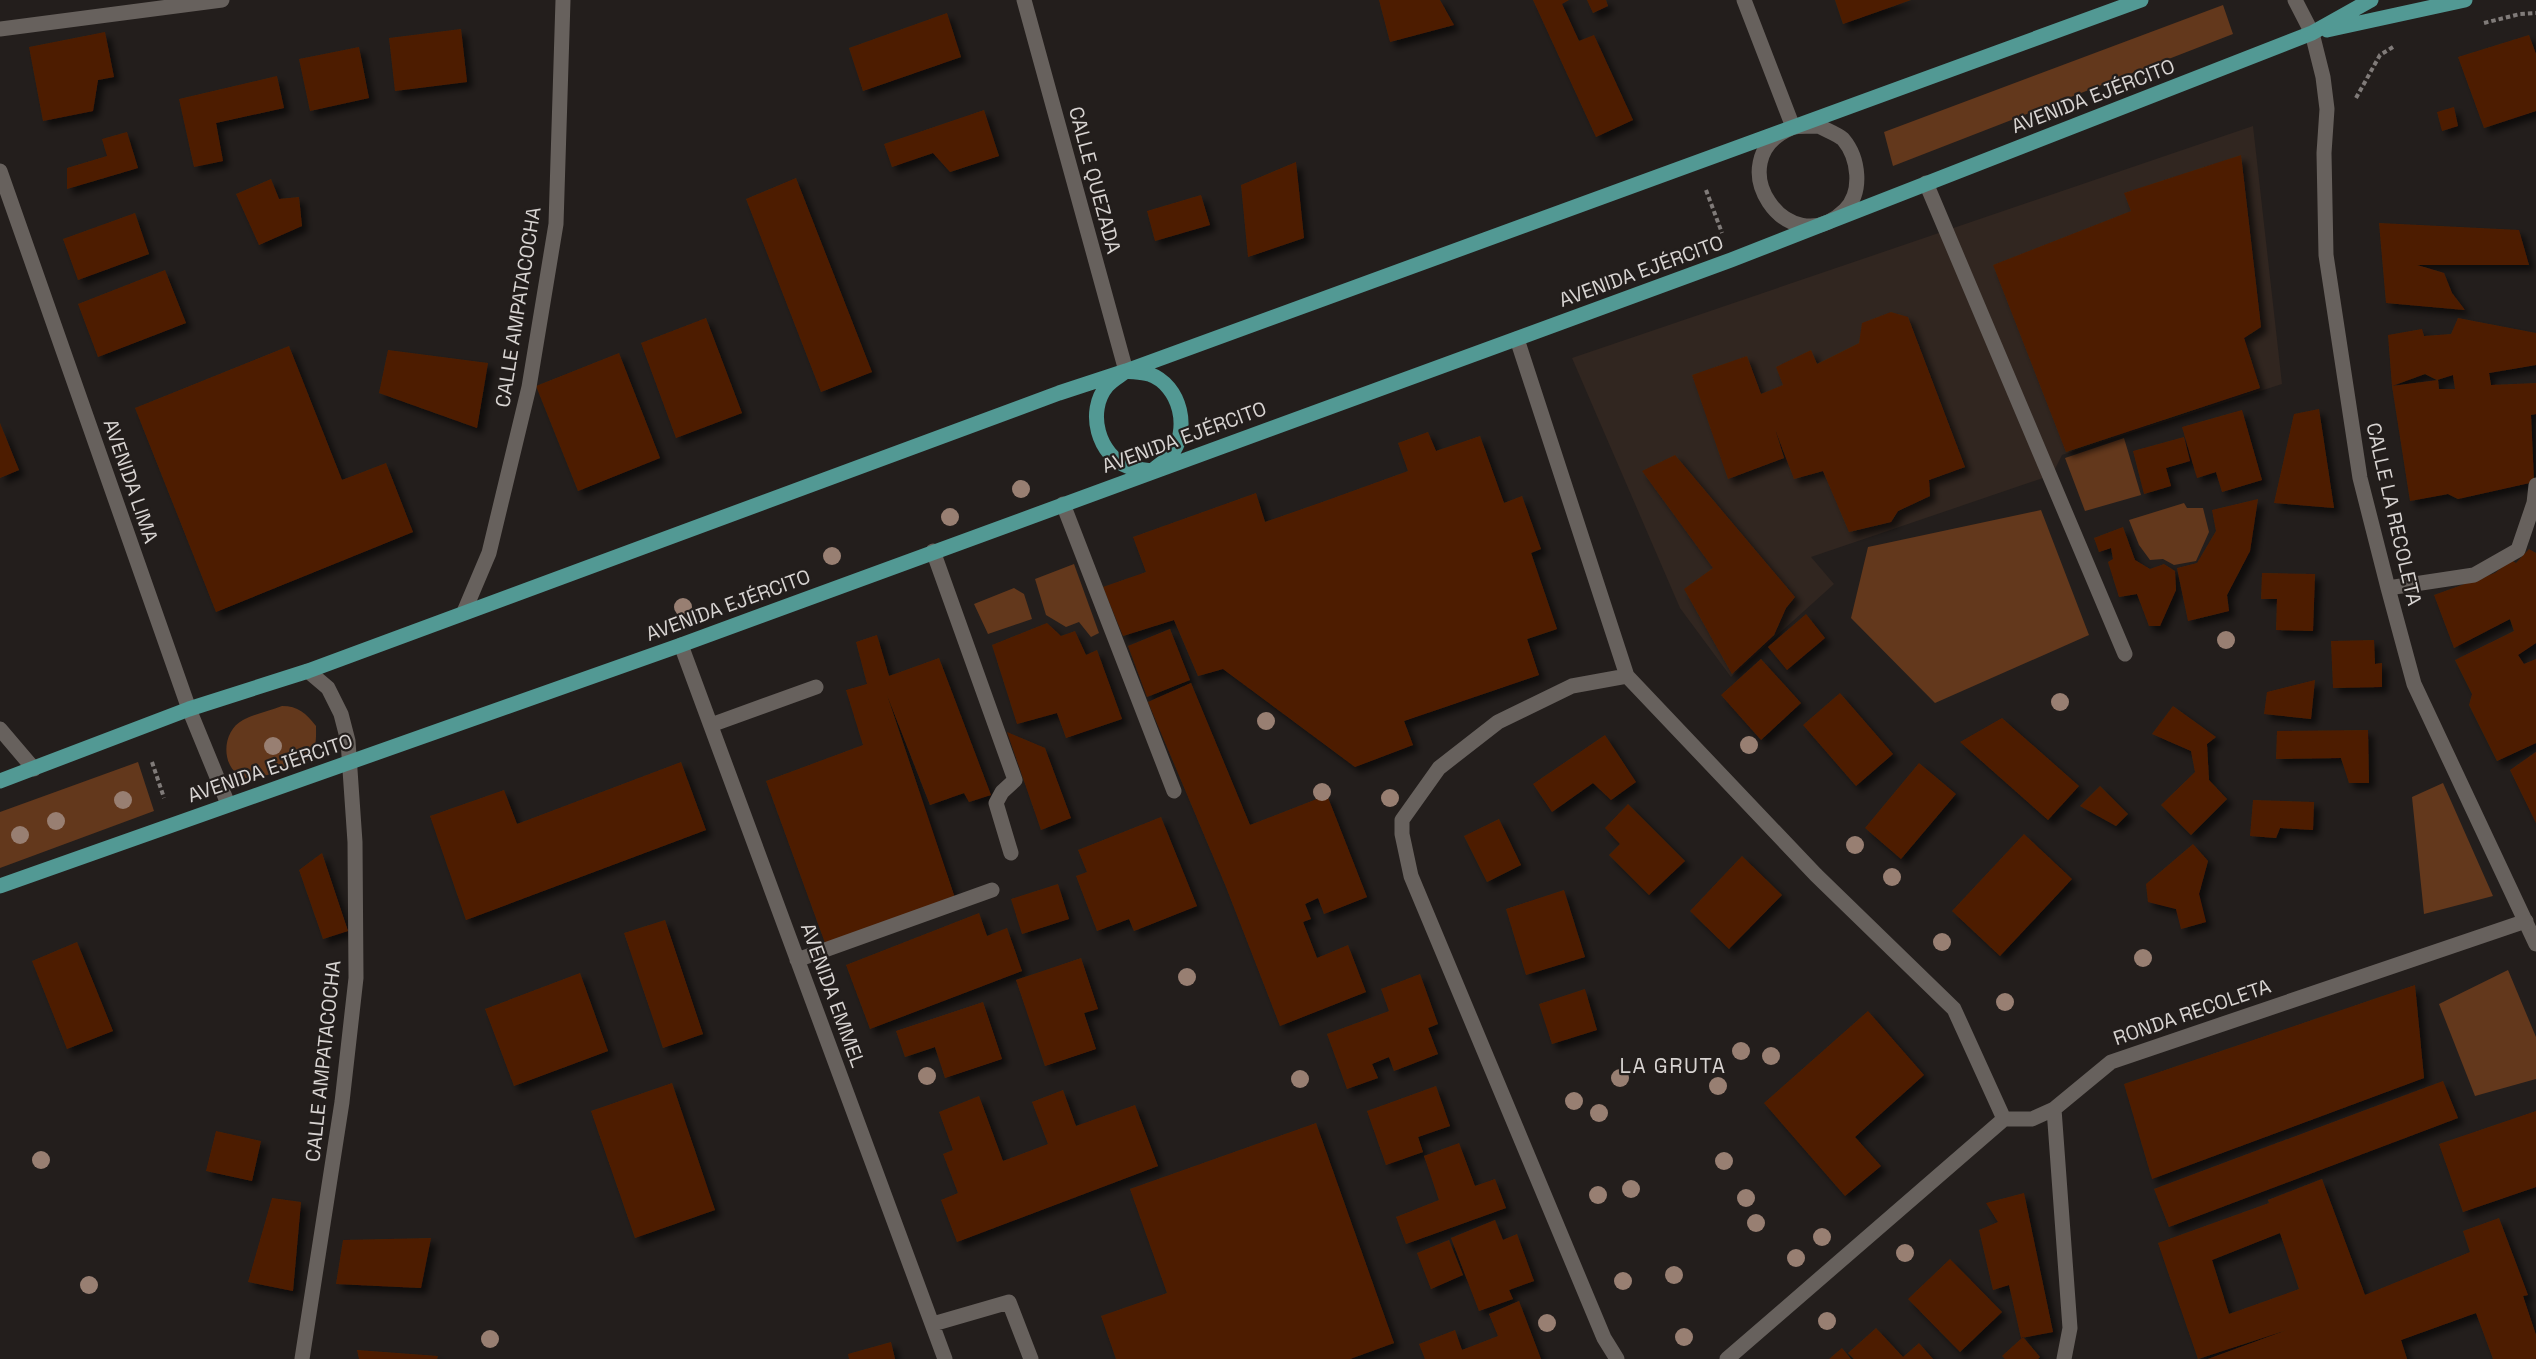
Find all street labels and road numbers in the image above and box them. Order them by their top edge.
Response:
street label: AVENIDA EJÉRCITO [2008,53,2178,139]
street label: CALLE QUEZADA [1063,104,1127,257]
street label: CALLE AMPATACOCHA [489,205,547,409]
street label: AVENIDA EJÉRCITO [1555,229,1727,313]
street label: AVENIDA EJÉRCITO [1098,395,1270,479]
street label: AVENIDA LIMA [98,416,165,547]
street label: CALLE LA RECOLETA [2360,420,2428,608]
street label: AVENIDA EJÉRCITO [642,563,814,647]
street label: AVENIDA EJÉRCITO [184,728,356,808]
street label: AVENIDA EMMEL [795,919,871,1071]
street label: CALLE AMPATACOCHA [299,959,347,1163]
street label: RONDA RECOLETA [2110,973,2275,1051]

